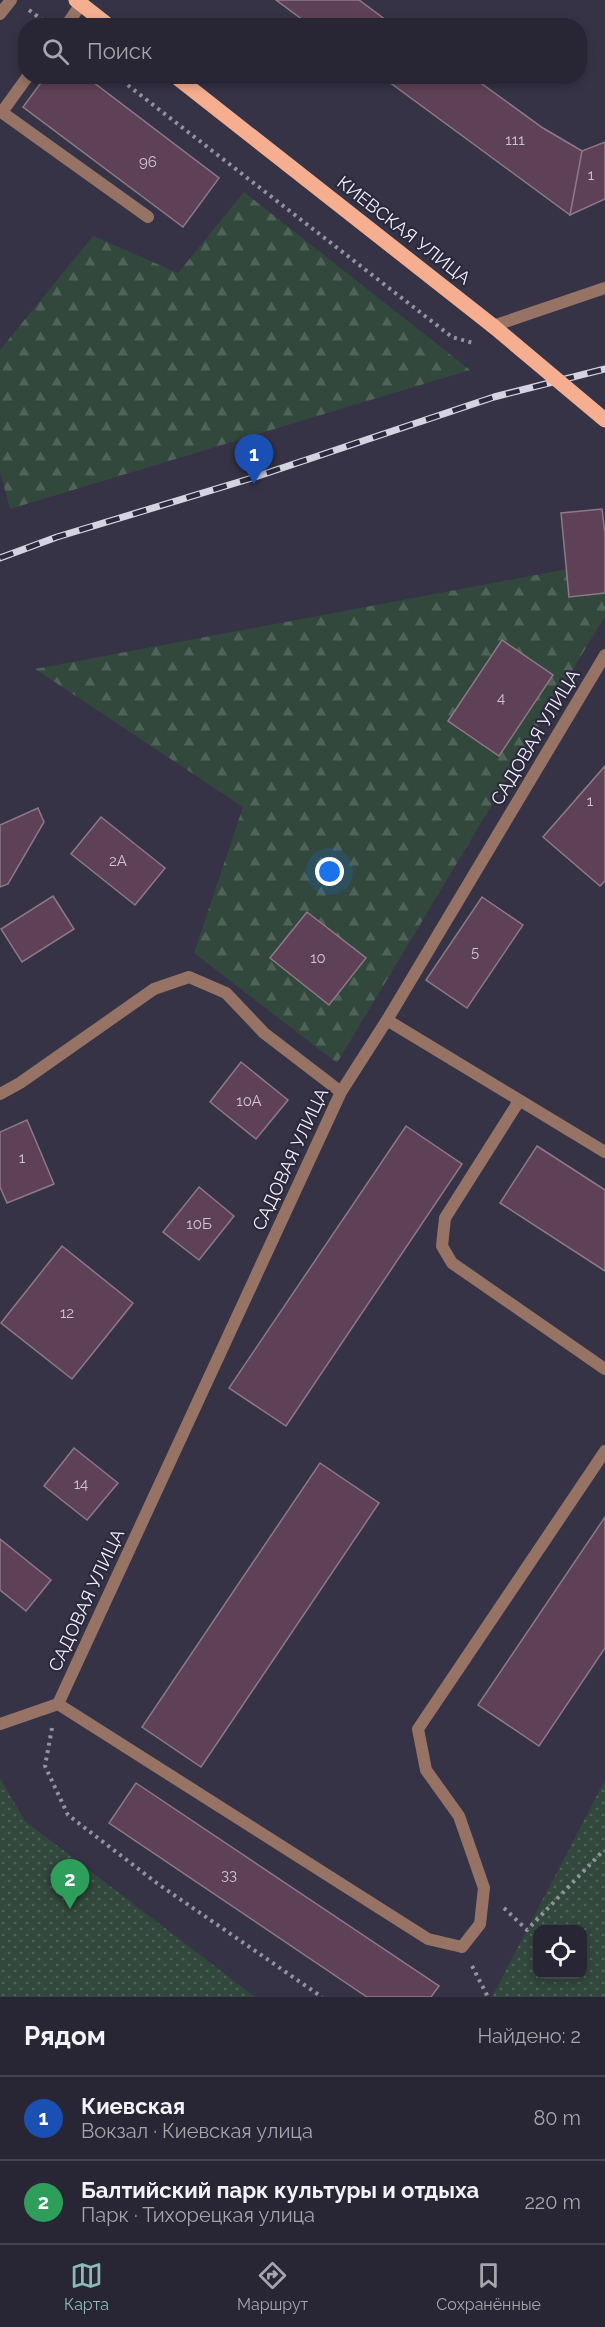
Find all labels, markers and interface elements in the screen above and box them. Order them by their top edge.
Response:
search box [18,18,587,84]
icon: search [39,35,72,68]
text: Поиск [87,38,152,64]
house number: 111 [505,131,525,149]
house number: 96 [139,153,157,171]
house number: 1 [588,166,595,184]
street label: КИЕВСКАЯ УЛИЦА [333,171,475,289]
pin: 1 [234,434,274,484]
street label: САДОВАЯ УЛИЦА [486,665,584,809]
house number: 4 [497,689,505,707]
house number: 1 [587,792,594,810]
house number: 2А [109,852,127,870]
your location [315,857,344,886]
house number: 5 [471,943,479,961]
house number: 10 [310,949,326,967]
street label: САДОВАЯ УЛИЦА [248,1085,332,1233]
house number: 10А [236,1092,262,1110]
house number: 1 [19,1149,26,1167]
house number: 10Б [186,1215,212,1233]
house number: 12 [60,1304,74,1322]
house number: 14 [74,1475,88,1493]
street label: САДОВАЯ УЛИЦА [44,1526,128,1674]
pin: 2 [50,1860,90,1909]
house number: 33 [221,1866,237,1884]
map controls [533,1925,587,1979]
button: locate [533,1925,587,1979]
text: Рядом [24,2021,106,2051]
text: Найдено: 2 [477,2024,581,2048]
text: Киевская [81,2093,185,2119]
text: 1 [39,2106,48,2130]
text: 80 m [533,2106,581,2130]
text: Вокзал · Киевская улица [81,2119,313,2143]
text: Балтийский парк культуры и отдыха [81,2177,479,2203]
text: 2 [38,2190,49,2214]
text: 220 m [524,2190,581,2214]
text: Парк · Тихорецкая улица [81,2203,315,2227]
tab: Карта [64,2259,109,2314]
tab: Маршрут [237,2259,308,2314]
tab: Сохранённые [436,2259,541,2314]

